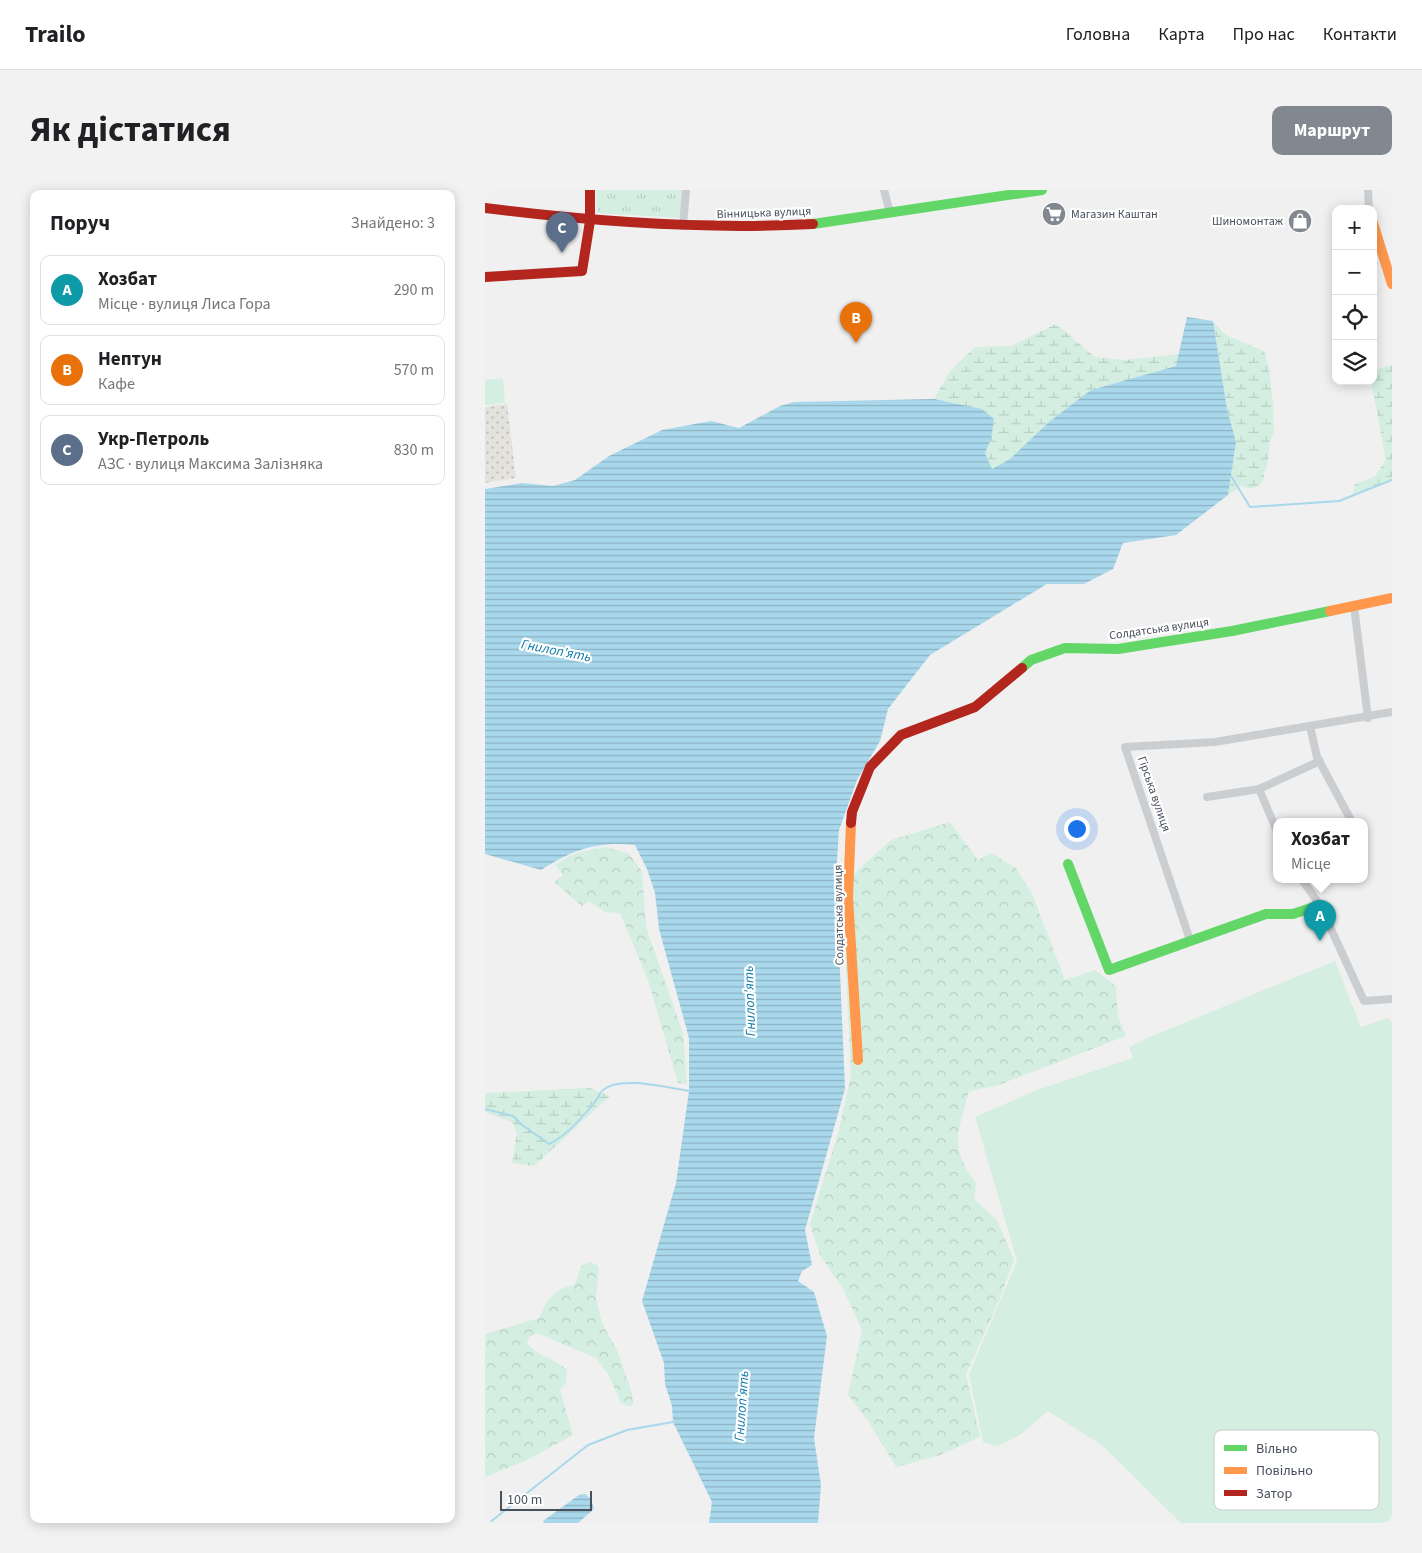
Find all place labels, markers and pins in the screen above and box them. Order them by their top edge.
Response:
supermarket icon: Магазин Каштан [1041,201,1067,227]
place label: Магазин Каштан [1071,206,1158,223]
shop icon: Шиномонтаж [1287,208,1313,234]
pin: C [546,212,578,253]
place label: Шиномонтаж [1212,213,1284,230]
pin: B [840,302,872,343]
pin: A [1304,900,1336,941]

